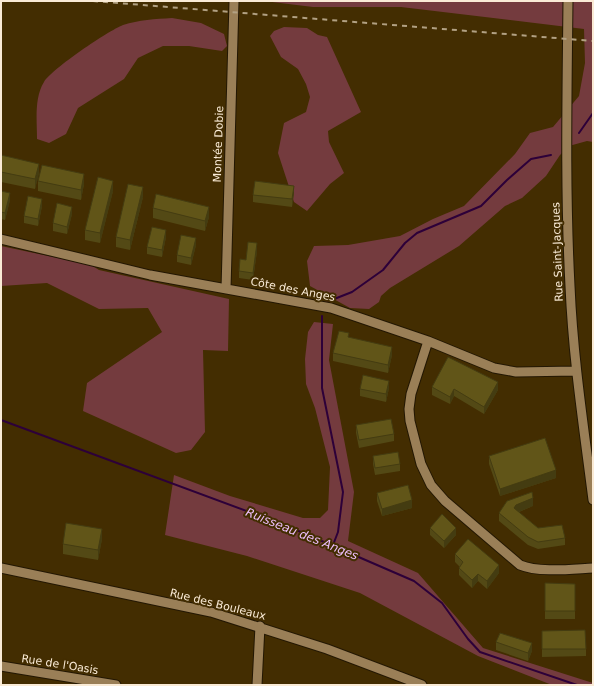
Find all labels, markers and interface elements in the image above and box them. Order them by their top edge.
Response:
street label: Montée Dobie [211,105,226,182]
street label: Rue Saint-Jacques [549,202,566,302]
street label: Côte des Anges [249,275,337,304]
water label: Ruisseau des Anges [244,505,360,563]
street label: Rue des Bouleaux [168,586,268,623]
street label: Rue de l'Oasis [21,652,100,677]

